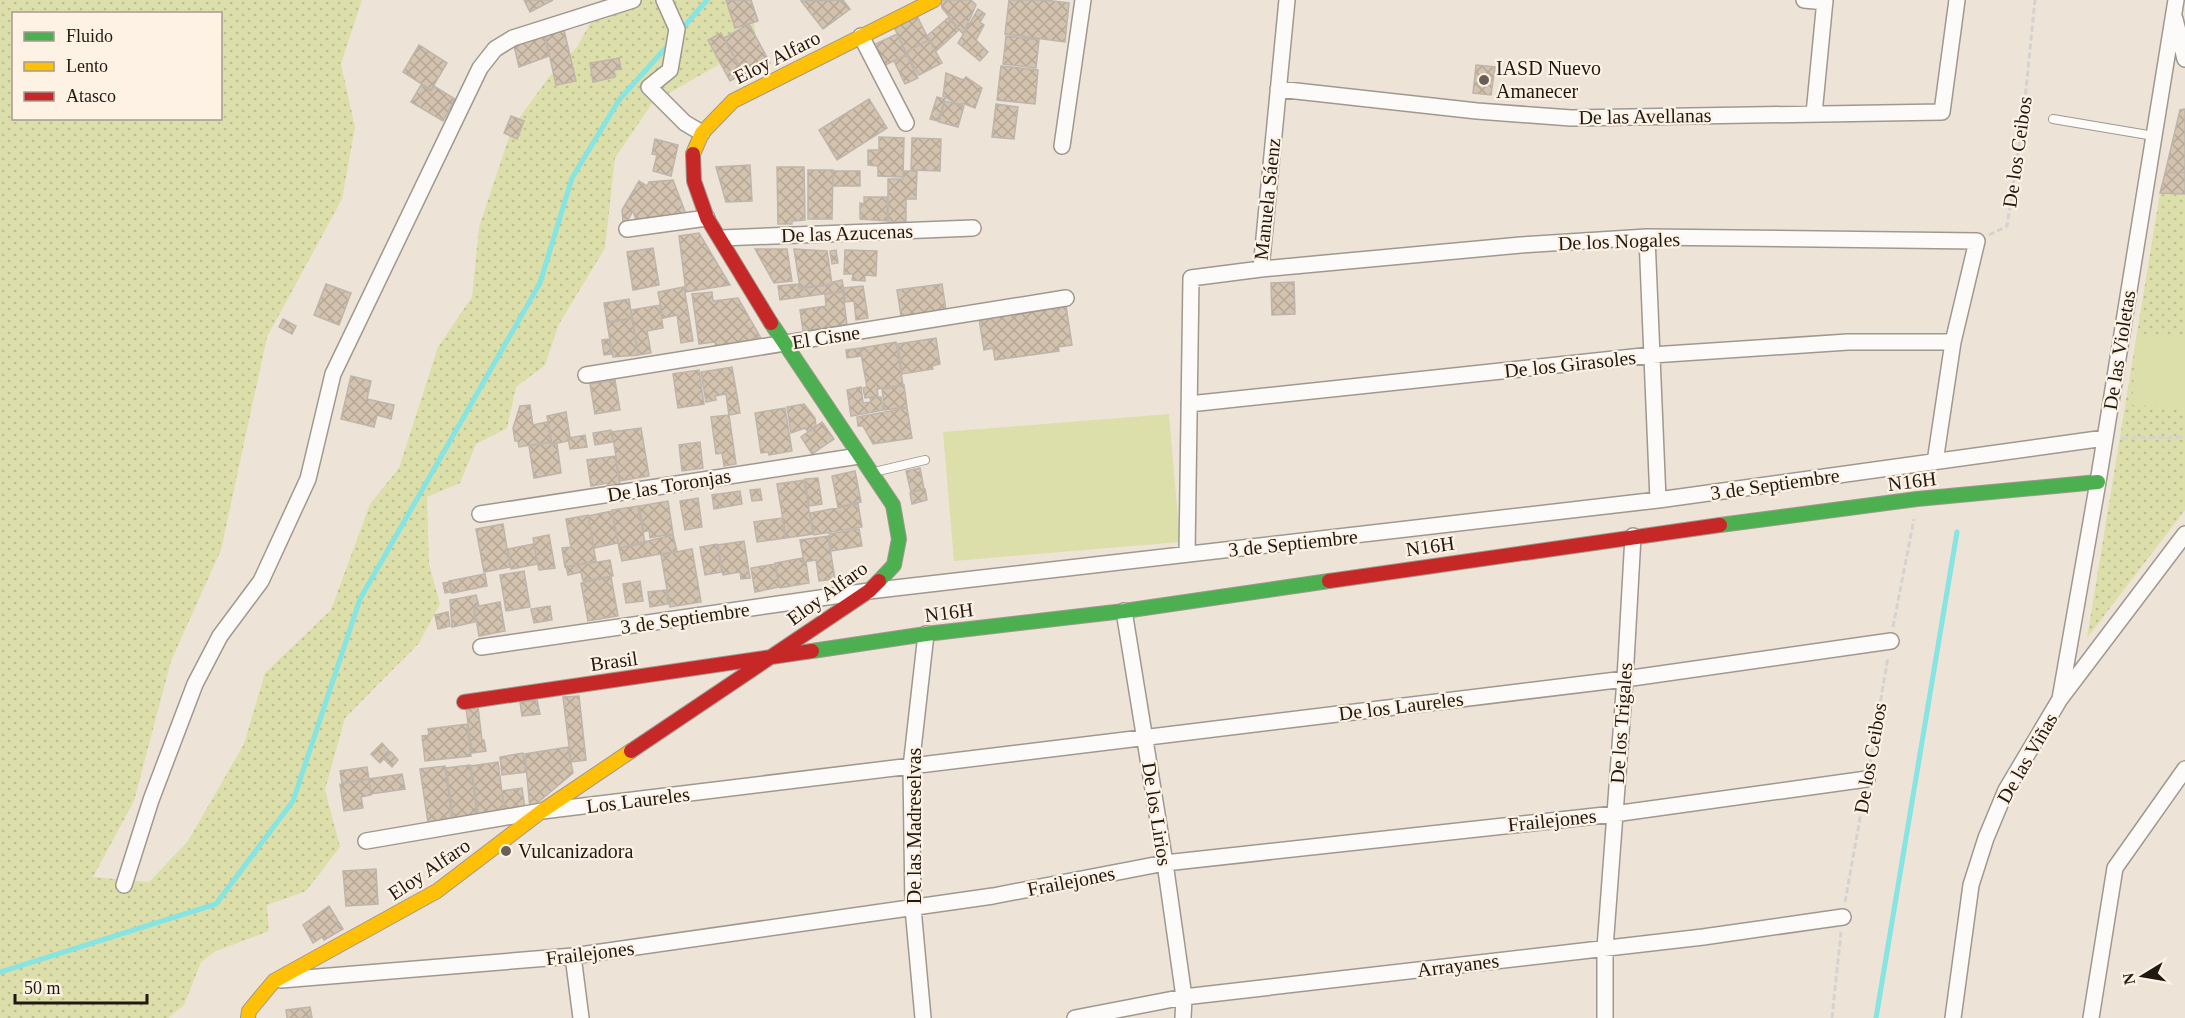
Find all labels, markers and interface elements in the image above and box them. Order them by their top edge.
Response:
legend [12,12,222,120]
text: Fluido [66,26,113,46]
street label: Eloy Alfaro [730,26,824,89]
text: Lento [66,56,108,76]
place label: IASD Nuevo Amanecer [1496,57,1601,102]
marker: IASD Nuevo Amanecer [1477,73,1491,87]
text: Atasco [66,86,116,106]
street label: De los Ceibos [1998,95,2036,209]
street label: De las Avellanas [1578,104,1712,128]
street label: Manuela Sáenz [1250,137,1284,261]
street label: De las Azucenas [781,220,914,246]
street label: De los Nogales [1558,228,1681,255]
street label: De las Violetas [2099,288,2139,411]
street label: El Cisne [791,321,862,353]
street label: De los Girasoles [1503,346,1637,382]
street label: De las Toronjas [606,464,733,507]
street label: 3 de Septiembre [1709,464,1841,505]
street label: N16H [1886,467,1938,495]
street label: 3 de Septiembre [1227,525,1359,562]
street label: N16H [1404,532,1456,560]
street label: Eloy Alfaro [783,557,872,630]
street label: 3 de Septiembre [619,598,751,639]
street label: N16H [923,598,975,626]
street label: Brasil [589,647,640,675]
street label: De los Trigales [1606,662,1637,784]
street label: De los Laureles [1337,687,1465,725]
street label: De los Ceibos [1849,701,1891,815]
street label: De las Viñas [1992,709,2062,807]
street label: De las Madreselvas [903,747,925,904]
street label: De los Lirios [1138,761,1176,868]
street label: Los Laureles [585,783,691,817]
street label: Frailejones [1507,804,1598,837]
street label: Eloy Alfaro [384,834,475,905]
place label: Vulcanizadora [518,840,634,862]
marker: Vulcanizadora [499,844,513,858]
street label: Frailejones [1025,862,1117,901]
street label: Frailejones [545,937,636,970]
north arrow [2113,946,2173,1006]
street label: Arrayanes [1416,949,1500,982]
scale bar [15,967,147,1005]
text: N [2119,971,2138,986]
text: 50 m [24,978,61,998]

